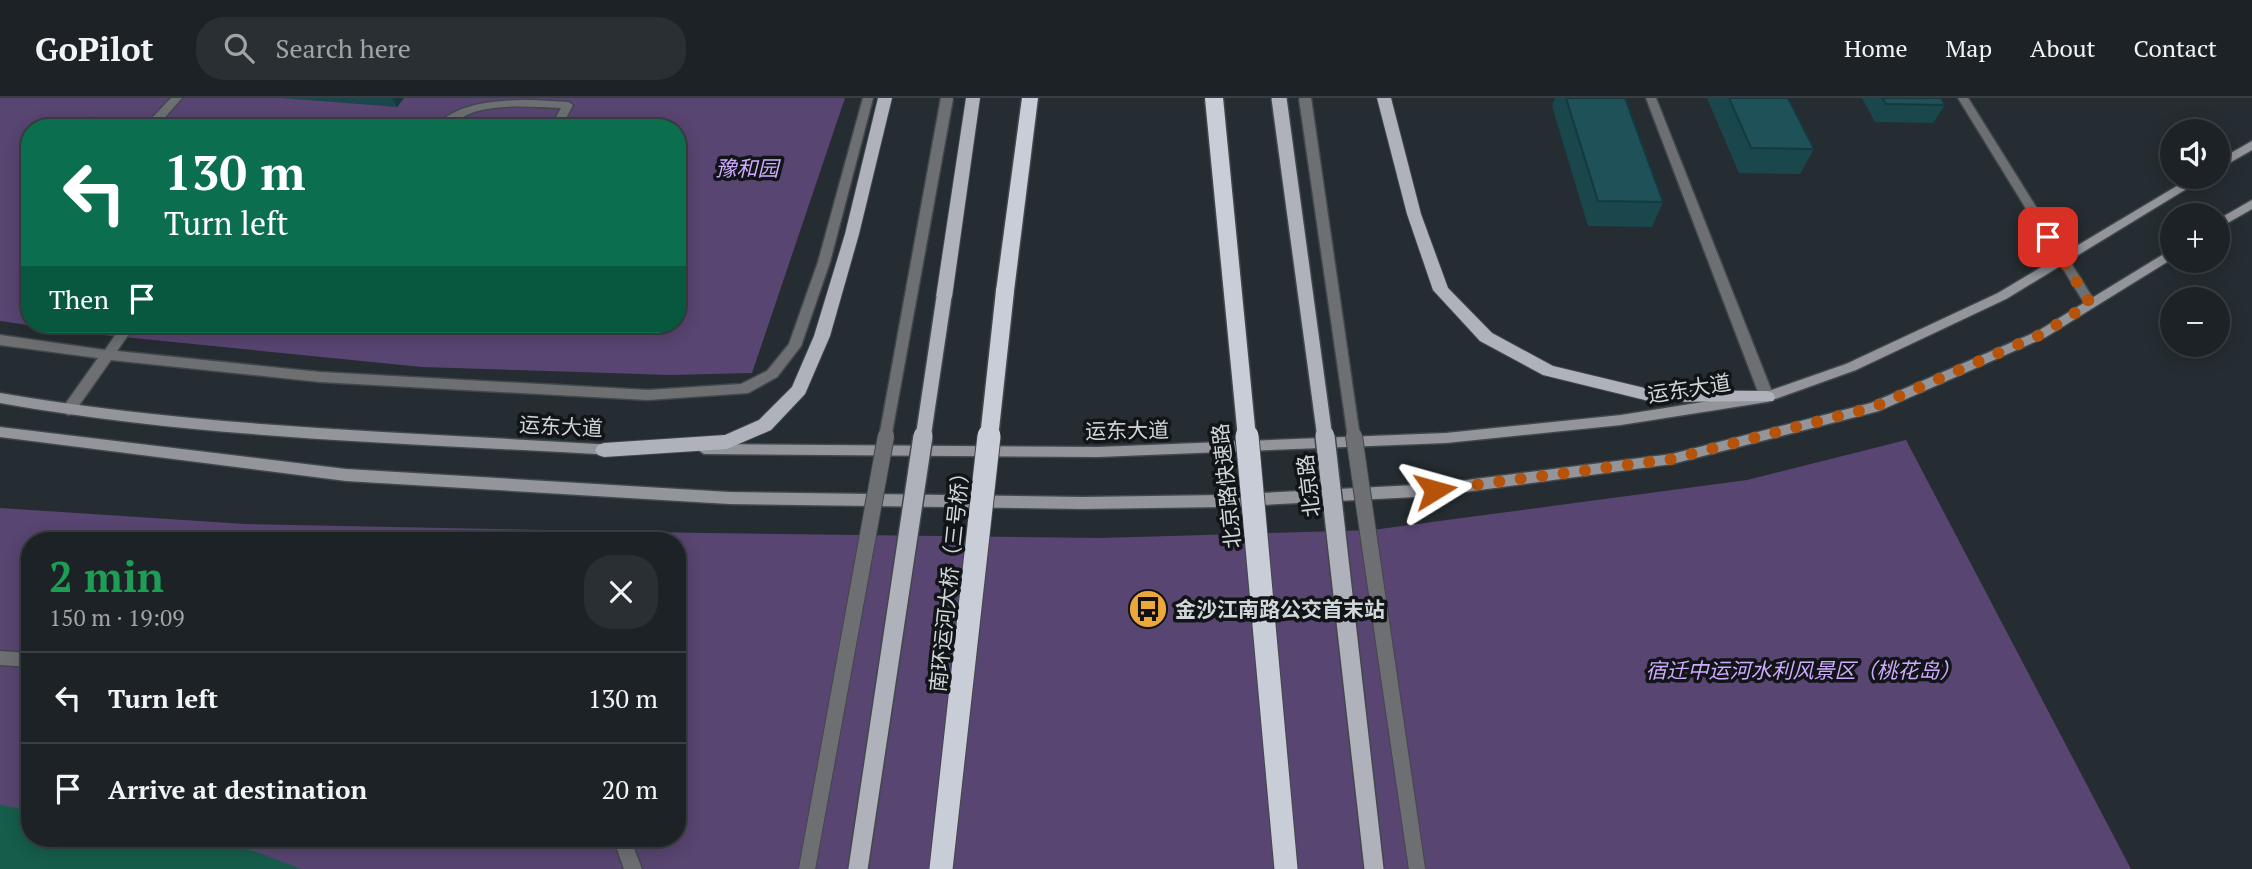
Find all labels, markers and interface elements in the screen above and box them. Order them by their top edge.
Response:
search box [196,17,686,80]
text: GoPilot [35,27,154,70]
icon: search [220,29,258,67]
text: Search here [276,31,411,65]
text: Home [1844,32,1908,64]
text: Map [1946,32,1992,64]
text: About [2030,32,2096,64]
text: Contact [2134,32,2217,64]
map controls [2160,119,2230,357]
button: sound [2160,119,2230,189]
text: 130 m [164,139,306,204]
icon: left [49,147,140,238]
park label: 豫和园 [716,154,781,182]
text: Turn left [164,202,288,244]
button: + [2160,203,2230,273]
pin [2018,207,2078,267]
icon: arrive [2029,218,2067,256]
icon: arrive [123,280,161,318]
text: Then [49,282,109,316]
button: − [2160,287,2230,357]
street label: 运东大道 [1645,368,1733,408]
street label: 运东大道 [518,410,604,442]
street label: 运东大道 [1085,415,1169,445]
street label: 北京路快速路 [1205,422,1247,550]
street label: 北京路 [1290,453,1326,519]
position arrow [1398,453,1472,527]
street label: 南环运河大桥（三号桥） [923,461,975,693]
text: 2 min [49,548,164,604]
button: close [584,555,658,629]
bus stop icon: 金沙江南路公交首末站 [1127,588,1169,630]
place label: 金沙江南路公交首末站 [1175,595,1385,623]
text: 150 m · 19:09 [49,602,184,633]
park label: 宿迁中运河水利风景区（桃花岛） [1646,656,1961,684]
icon: left [49,679,87,717]
text: Turn left [108,681,218,715]
text: 130 m [588,681,658,715]
icon: arrive [49,770,87,808]
text: Arrive at destination [108,772,367,806]
text: 20 m [602,772,658,806]

